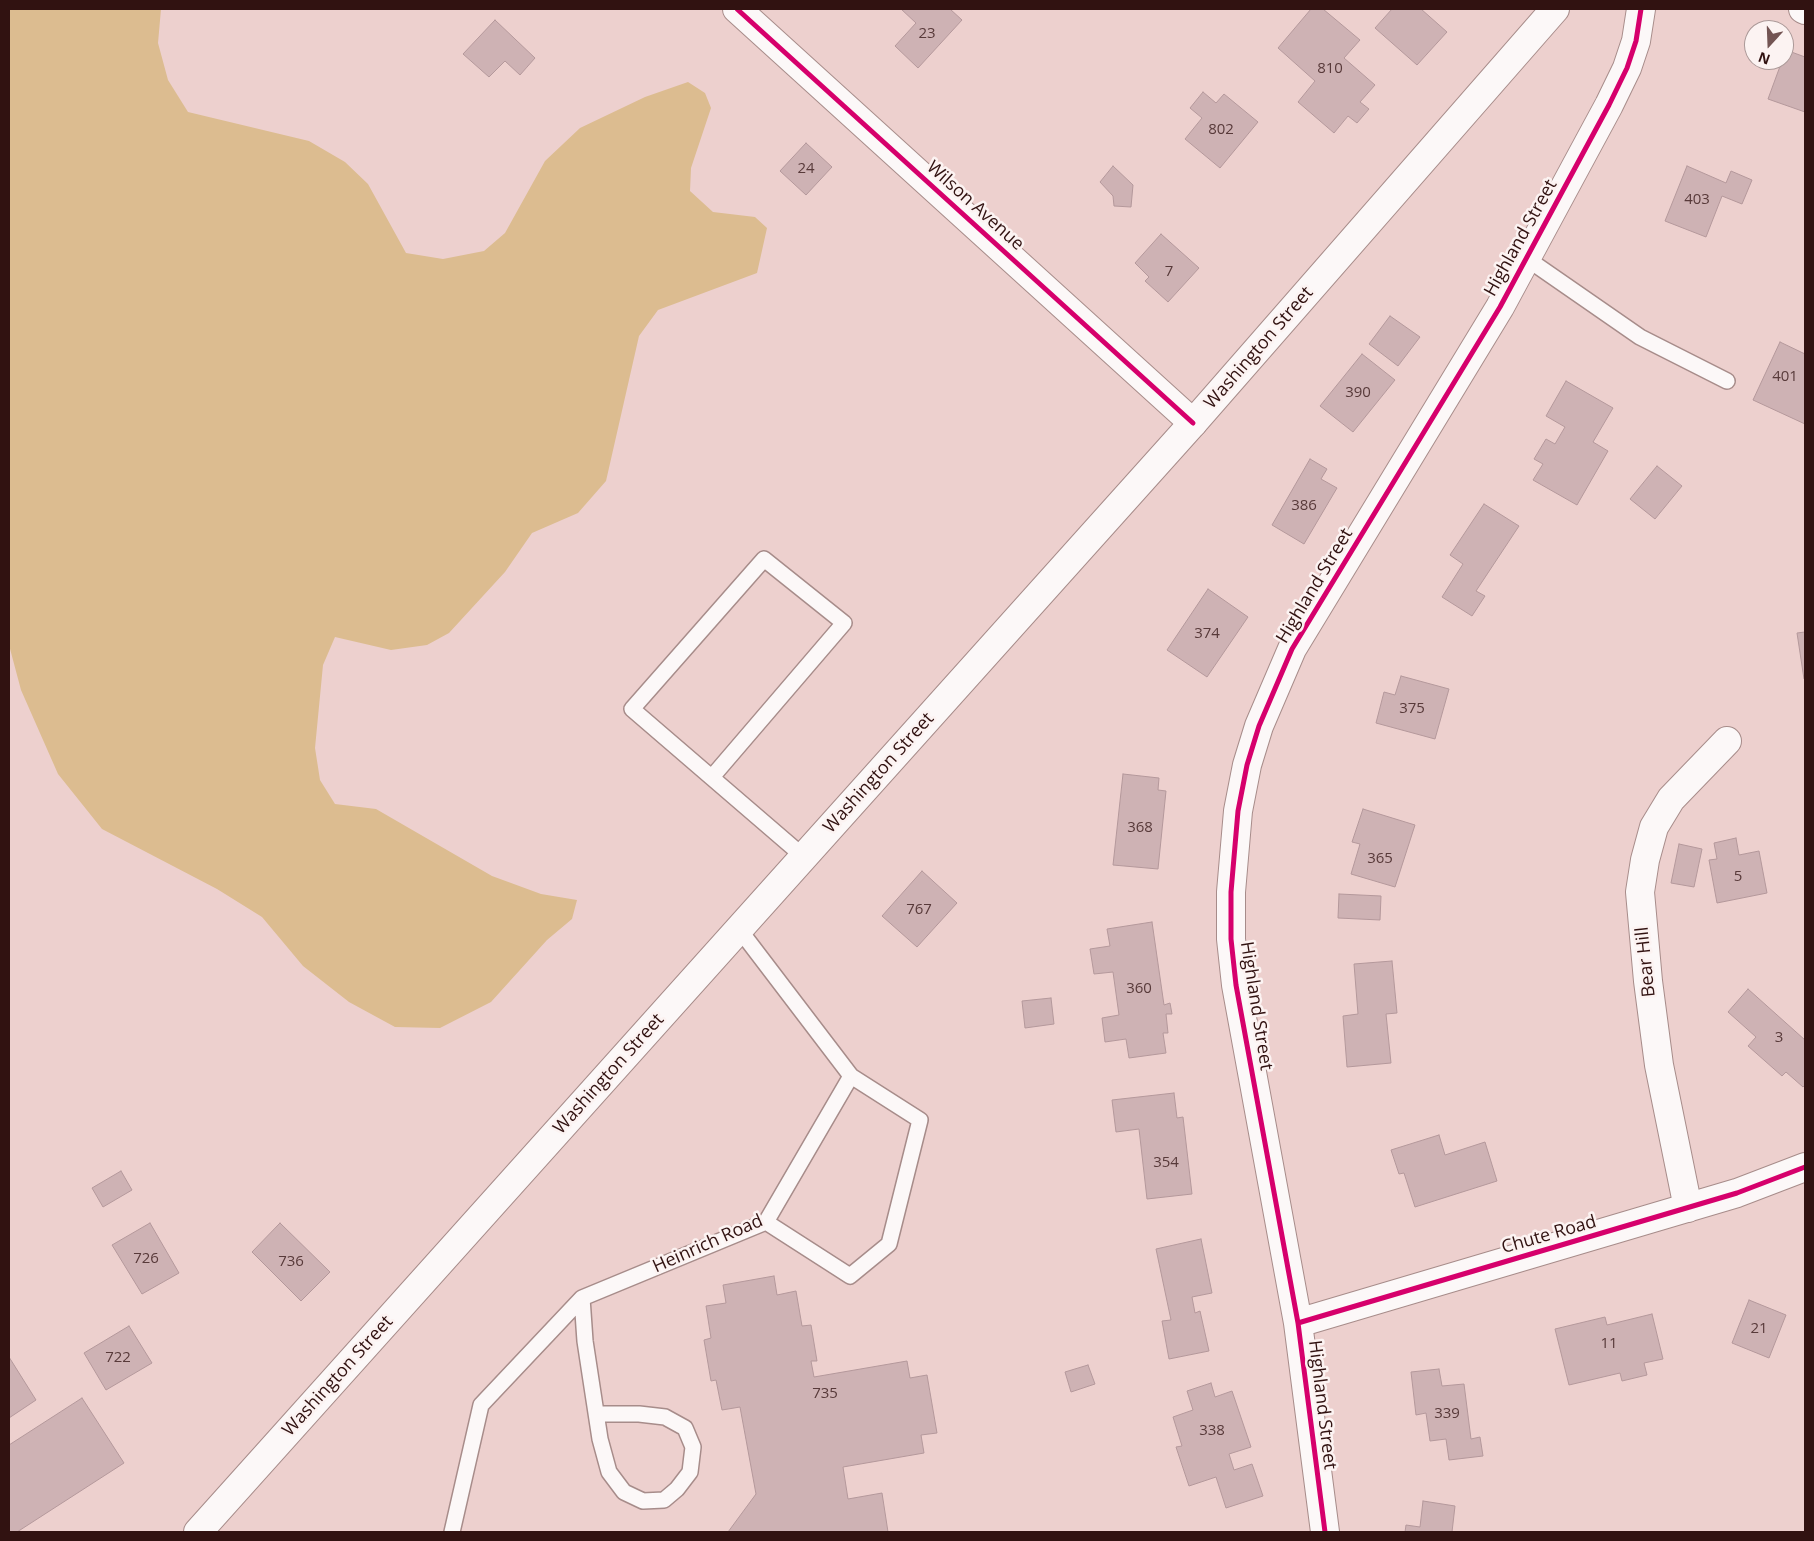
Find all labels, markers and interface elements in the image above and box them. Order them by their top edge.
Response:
north arrow [1744,20,1794,70]
house number: 23 [918,25,936,43]
text: N [1755,48,1773,70]
house number: 810 [1317,60,1343,78]
house number: 802 [1208,121,1234,139]
street label: Wilson Avenue [922,157,1028,255]
house number: 24 [797,160,815,178]
street label: Highland Street [1480,176,1562,300]
house number: 403 [1684,191,1710,209]
house number: 7 [1165,263,1173,281]
street label: Washington Street [1200,282,1318,414]
house number: 401 [1772,368,1798,386]
house number: 390 [1345,384,1371,402]
house number: 386 [1291,497,1317,515]
street label: Highland Street [1272,525,1358,647]
house number: 374 [1194,625,1220,643]
house number: 375 [1399,700,1425,718]
street label: Washington Street [819,708,939,838]
house number: 368 [1127,819,1153,837]
house number: 365 [1367,850,1393,868]
house number: 5 [1734,868,1742,886]
house number: 767 [906,901,932,919]
street label: Bear Hill [1632,926,1660,998]
street label: Highland Street [1235,940,1277,1072]
house number: 360 [1126,980,1152,998]
street label: Washington Street [549,1009,669,1139]
house number: 3 [1775,1029,1783,1047]
house number: 354 [1153,1154,1179,1172]
street label: Heinrich Road [650,1210,766,1278]
street label: Chute Road [1499,1211,1599,1259]
house number: 726 [133,1250,159,1268]
house number: 736 [278,1253,304,1271]
street label: Washington Street [278,1311,398,1441]
house number: 21 [1750,1320,1768,1338]
house number: 11 [1600,1335,1618,1353]
street label: Highland Street [1303,1339,1341,1471]
house number: 722 [105,1349,131,1367]
house number: 735 [812,1385,838,1403]
house number: 339 [1434,1405,1460,1423]
house number: 338 [1199,1422,1225,1440]

